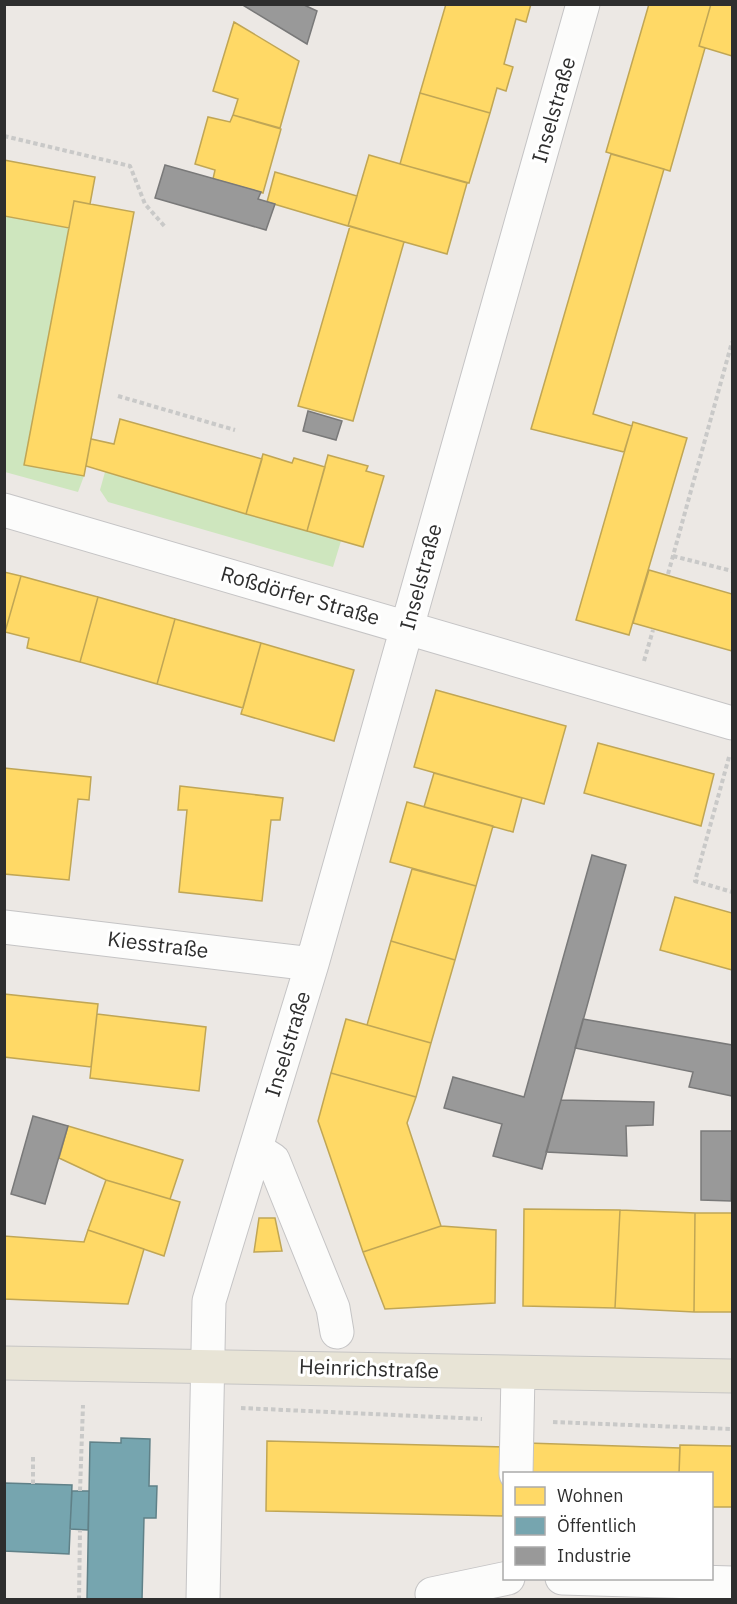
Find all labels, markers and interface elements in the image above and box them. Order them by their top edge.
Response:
street label: Inselstraße [525,53,582,166]
street label: Inselstraße [392,520,448,633]
street label: Roßdörfer Straße [217,559,383,631]
street label: Kiesstraße [106,924,210,964]
street label: Inselstraße [258,987,316,1100]
street label: Heinrichstraße [298,1352,440,1384]
legend [503,1472,713,1580]
text: Wohnen [557,1484,623,1507]
text: Öffentlich [557,1514,636,1537]
text: Industrie [557,1544,631,1567]

